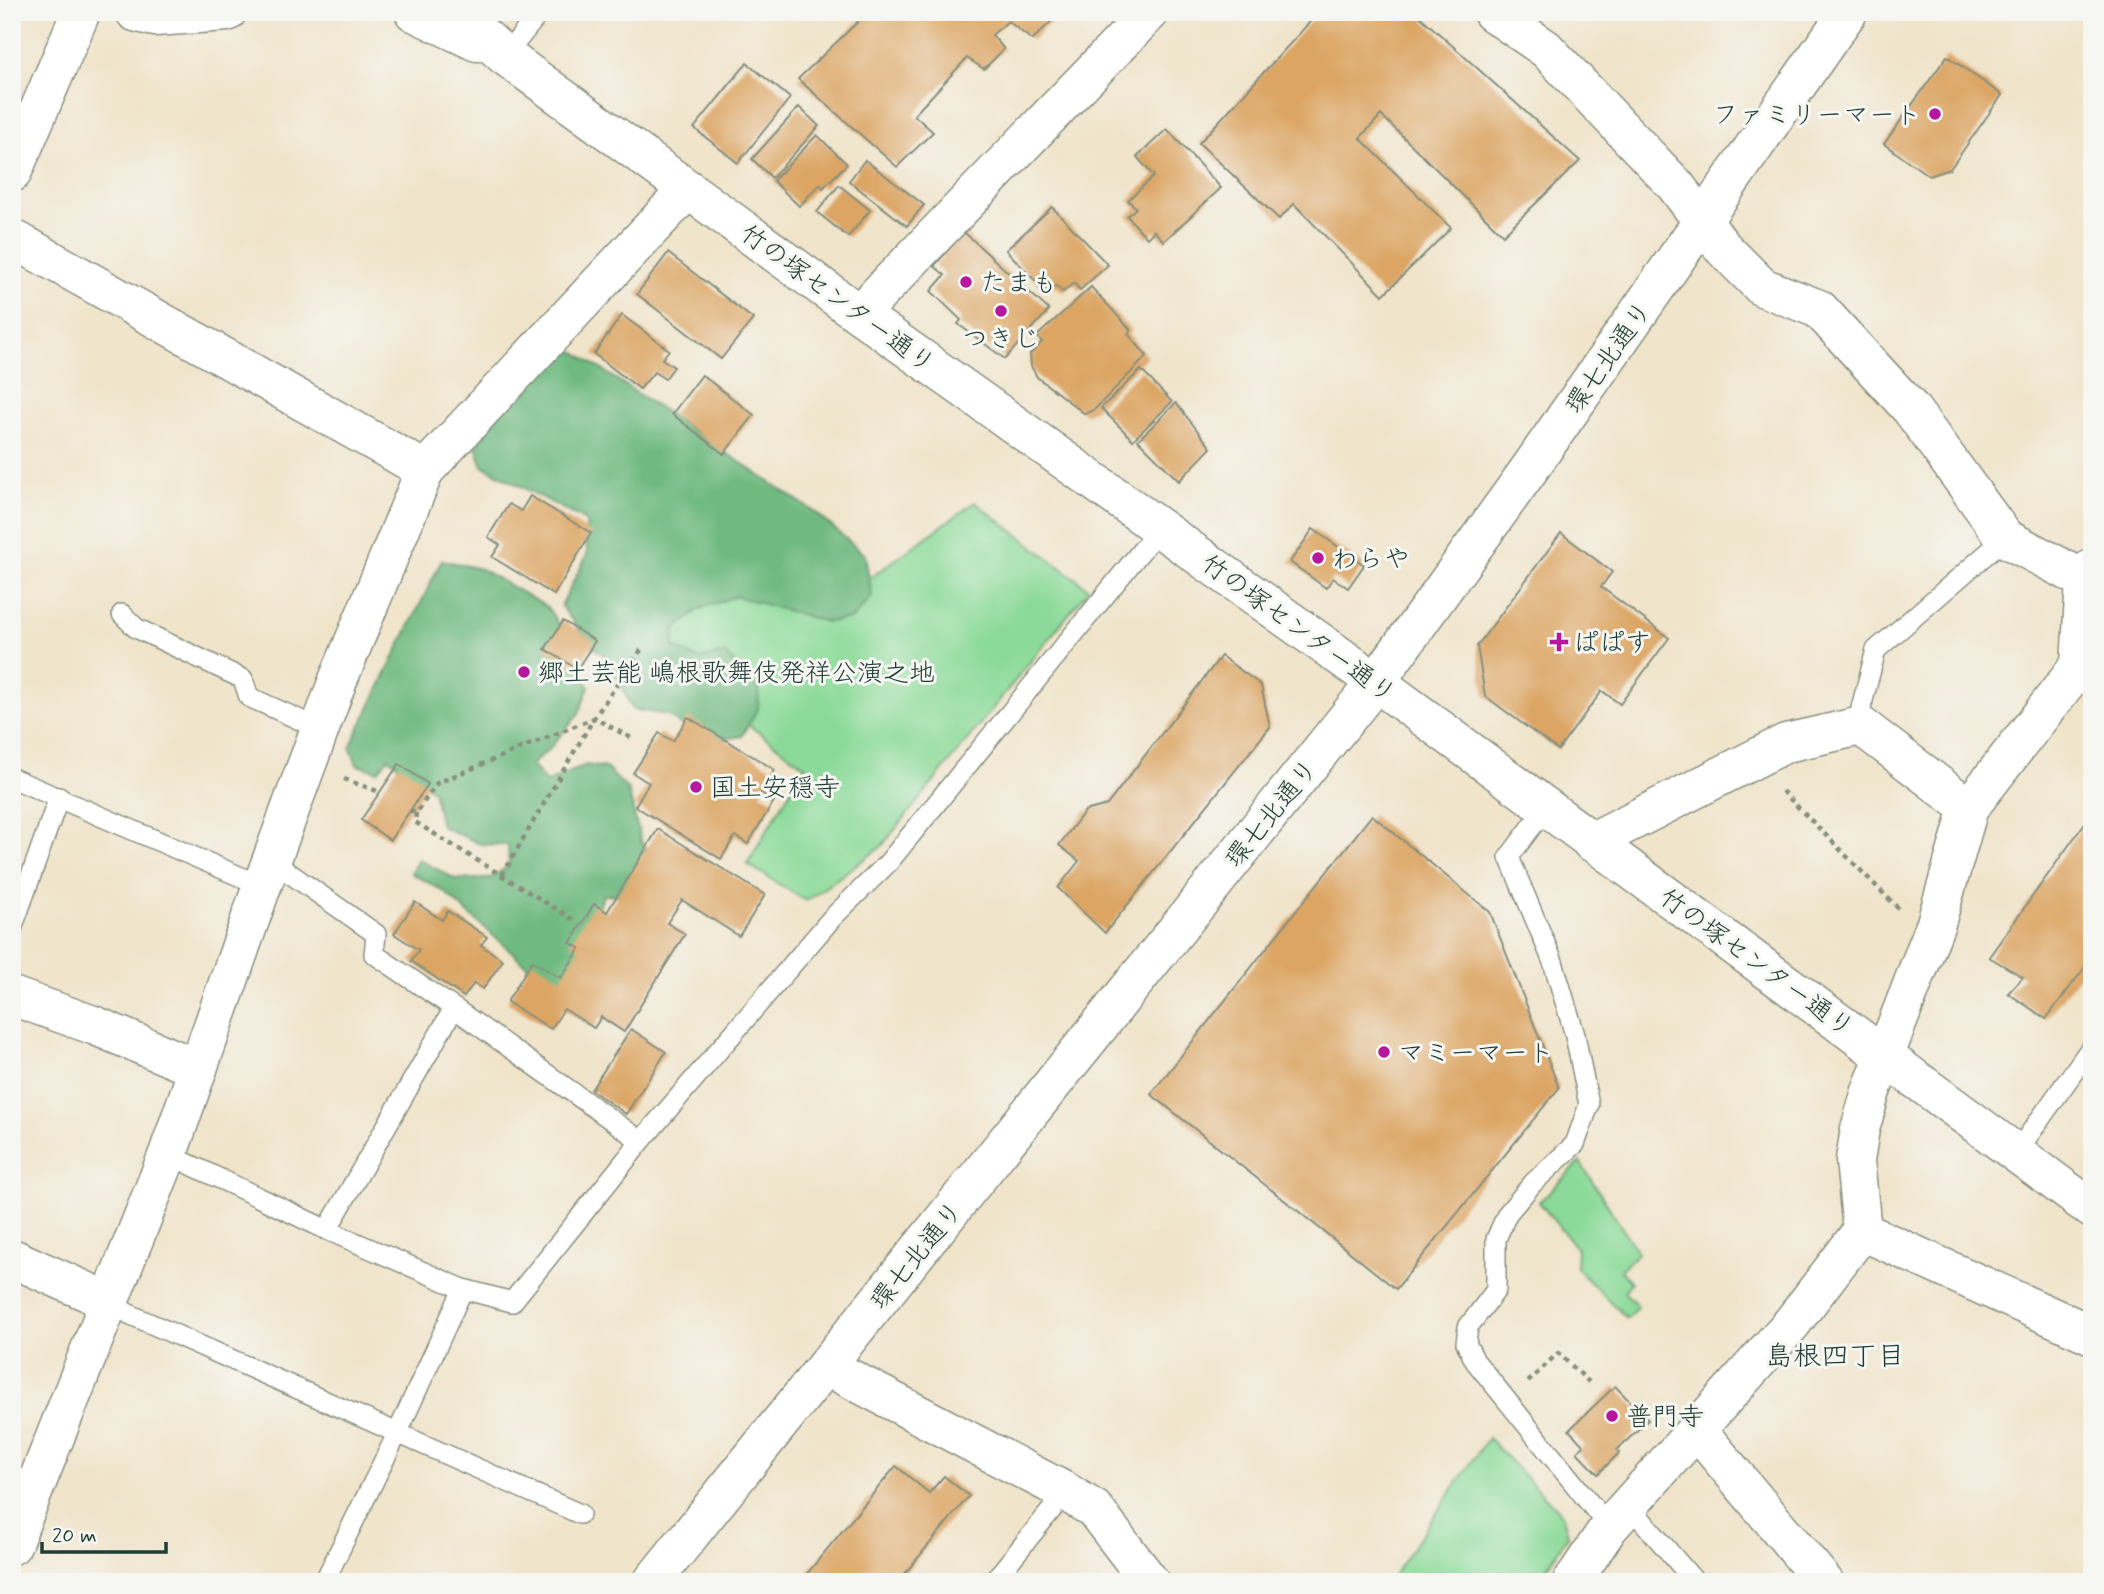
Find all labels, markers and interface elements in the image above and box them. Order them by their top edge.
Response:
place label: ファミリーマート [1712,99,1921,133]
marker: ファミリーマート [1927,106,1943,122]
street label: 竹の塚センター通り [733,217,941,382]
place label: たまも [980,267,1058,301]
marker: たまも [958,274,974,290]
street label: 環七北通り [1558,295,1661,421]
marker: つきじ [993,303,1009,319]
place label: つきじ [962,323,1040,357]
place label: わらや [1332,543,1410,577]
street label: 竹の塚センター通り [1194,547,1402,712]
marker: わらや [1310,550,1326,566]
place label: ぱぱす [1573,627,1651,661]
marker: ぱぱす [1551,634,1567,650]
place label: 郷土芸能 嶋根歌舞伎発祥公演之地 [538,657,935,691]
marker: 郷土芸能 嶋根歌舞伎発祥公演之地 [516,664,532,680]
street label: 環七北通り [1218,753,1327,875]
place label: 国土安穏寺 [710,772,840,806]
marker: 国土安穏寺 [688,779,704,795]
street label: 竹の塚センター通り [1652,881,1860,1046]
place label: マミーマート [1398,1037,1554,1071]
marker: マミーマート [1376,1044,1392,1060]
street label: 環七北通り [863,1195,972,1317]
district label: 島根四丁目 [1765,1339,1905,1376]
place label: 普門寺 [1626,1401,1704,1435]
marker: 普門寺 [1604,1408,1620,1424]
scale bar [42,1510,166,1554]
text: 20 m [52,1522,97,1550]

